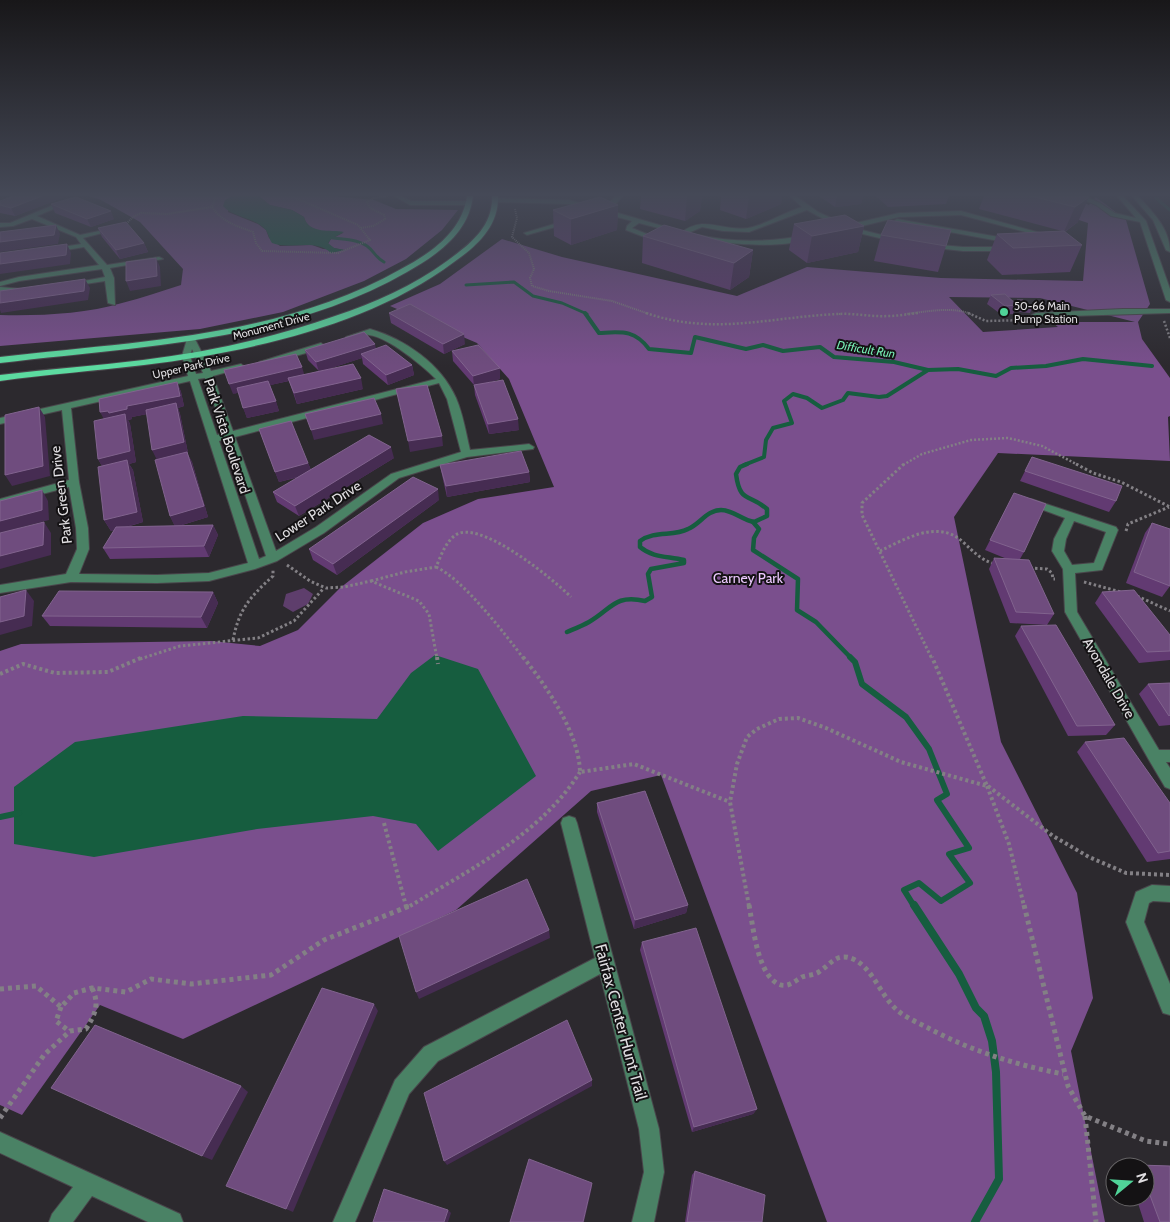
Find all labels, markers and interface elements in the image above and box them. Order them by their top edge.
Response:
place label: 50-66 Main Pump Station [1014,299,1078,326]
marker: 50-66 Main Pump Station [998,306,1010,318]
street label: Monument Drive [231,309,311,343]
water label: Difficult Run [836,337,896,361]
street label: Upper Park Drive [151,350,231,382]
street label: Park Vista Boulevard [200,376,254,496]
street label: Park Green Drive [46,445,76,545]
street label: Lower Park Drive [272,476,364,546]
park label: Carney Park [713,569,784,587]
street label: Avondale Drive [1079,635,1139,721]
street label: Fairfax Center Hunt Trail [591,942,651,1102]
north arrow [1105,1157,1155,1207]
text: N [1132,1170,1152,1185]

